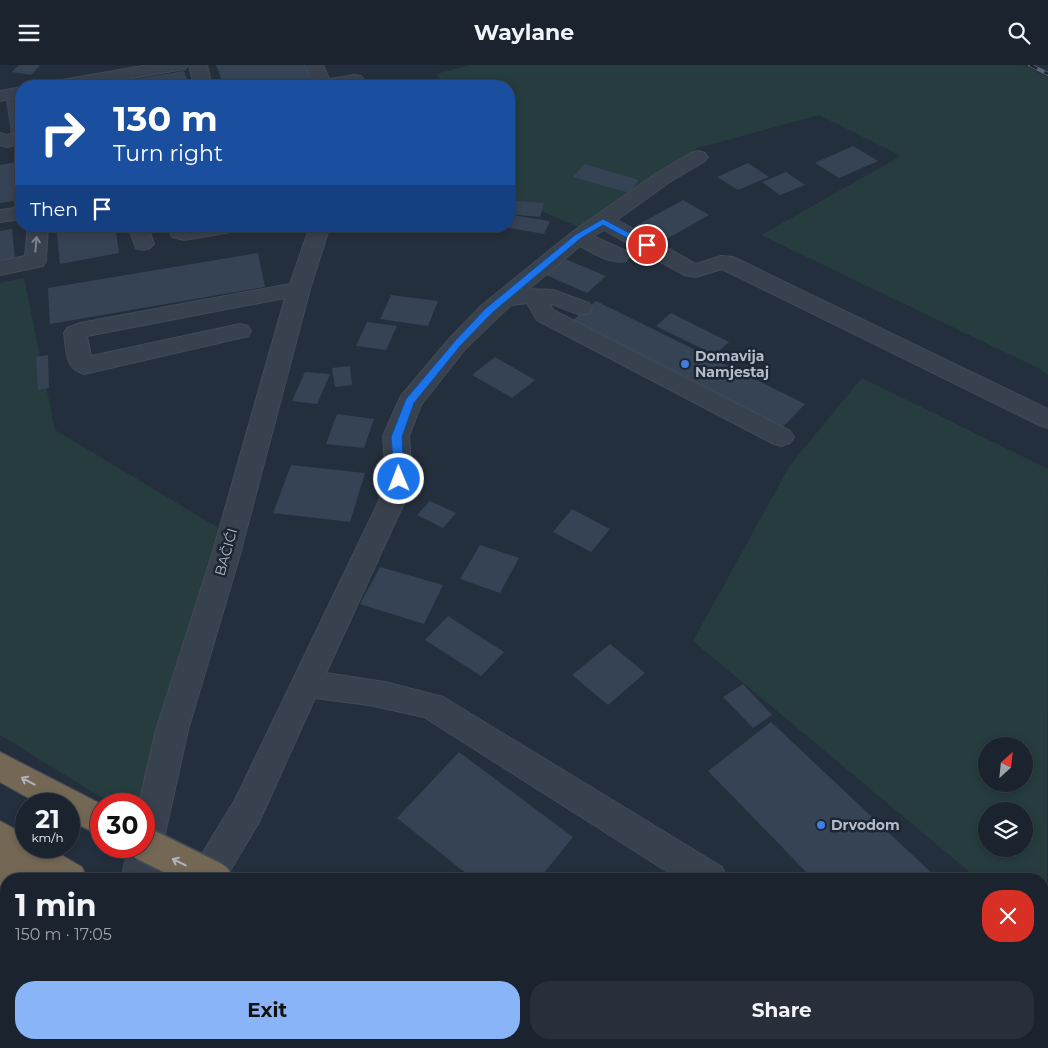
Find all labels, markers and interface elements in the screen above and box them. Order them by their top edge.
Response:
icon: menu [15,19,43,47]
text: Waylane [474,19,574,46]
icon: search [1005,19,1033,47]
text: 130 m [113,97,218,140]
icon: right [30,100,95,165]
text: Turn right [113,140,223,167]
icon: arrive [88,195,116,223]
text: Then [30,198,78,221]
pin [626,224,668,266]
icon: arrive [633,231,661,259]
one-way arrow [32,236,41,252]
place label: Domavija Namjestaj [695,347,769,381]
marker: Domavija Namjestaj [679,358,691,370]
position arrow [372,452,424,504]
street label: BAČIĆI [211,526,241,578]
north arrow [978,737,1032,793]
map controls [978,737,1033,857]
one-way arrow [20,776,35,786]
speed limit sign: 30 [90,793,155,858]
button: layers [978,802,1033,857]
text: 21 [35,804,60,834]
place label: Drvodom [831,816,900,834]
marker: Drvodom [815,819,827,831]
text: km/h [31,830,64,845]
one-way arrow [172,857,187,866]
text: 1 min [15,887,96,924]
button: close [982,890,1034,942]
text: 150 m · 17:05 [15,925,112,944]
button: Exit [15,981,520,1039]
button: Share [530,981,1034,1039]

